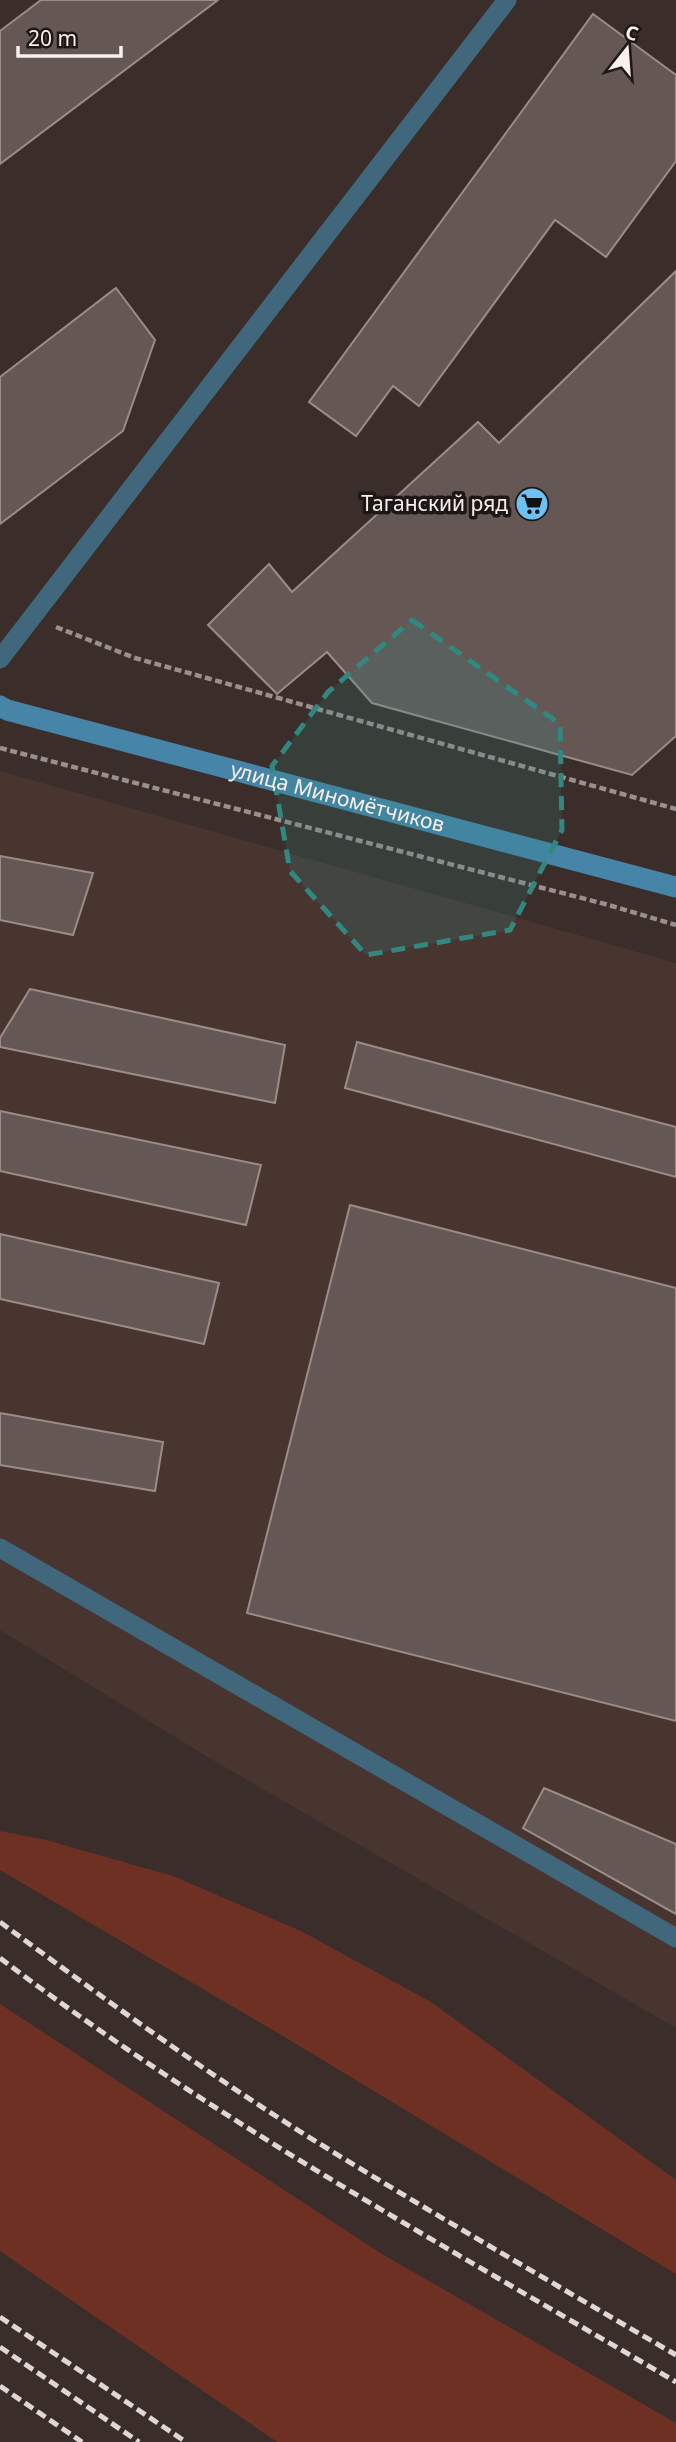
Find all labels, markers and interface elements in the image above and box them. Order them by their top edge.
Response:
scale bar [18,14,121,58]
north arrow [592,14,662,84]
text: С [622,19,642,47]
text: 20 m [28,24,77,52]
supermarket icon: Таганский ряд [513,485,551,523]
place label: Таганский ряд [361,489,508,517]
street label: улица Миномётчиков [228,755,448,838]

